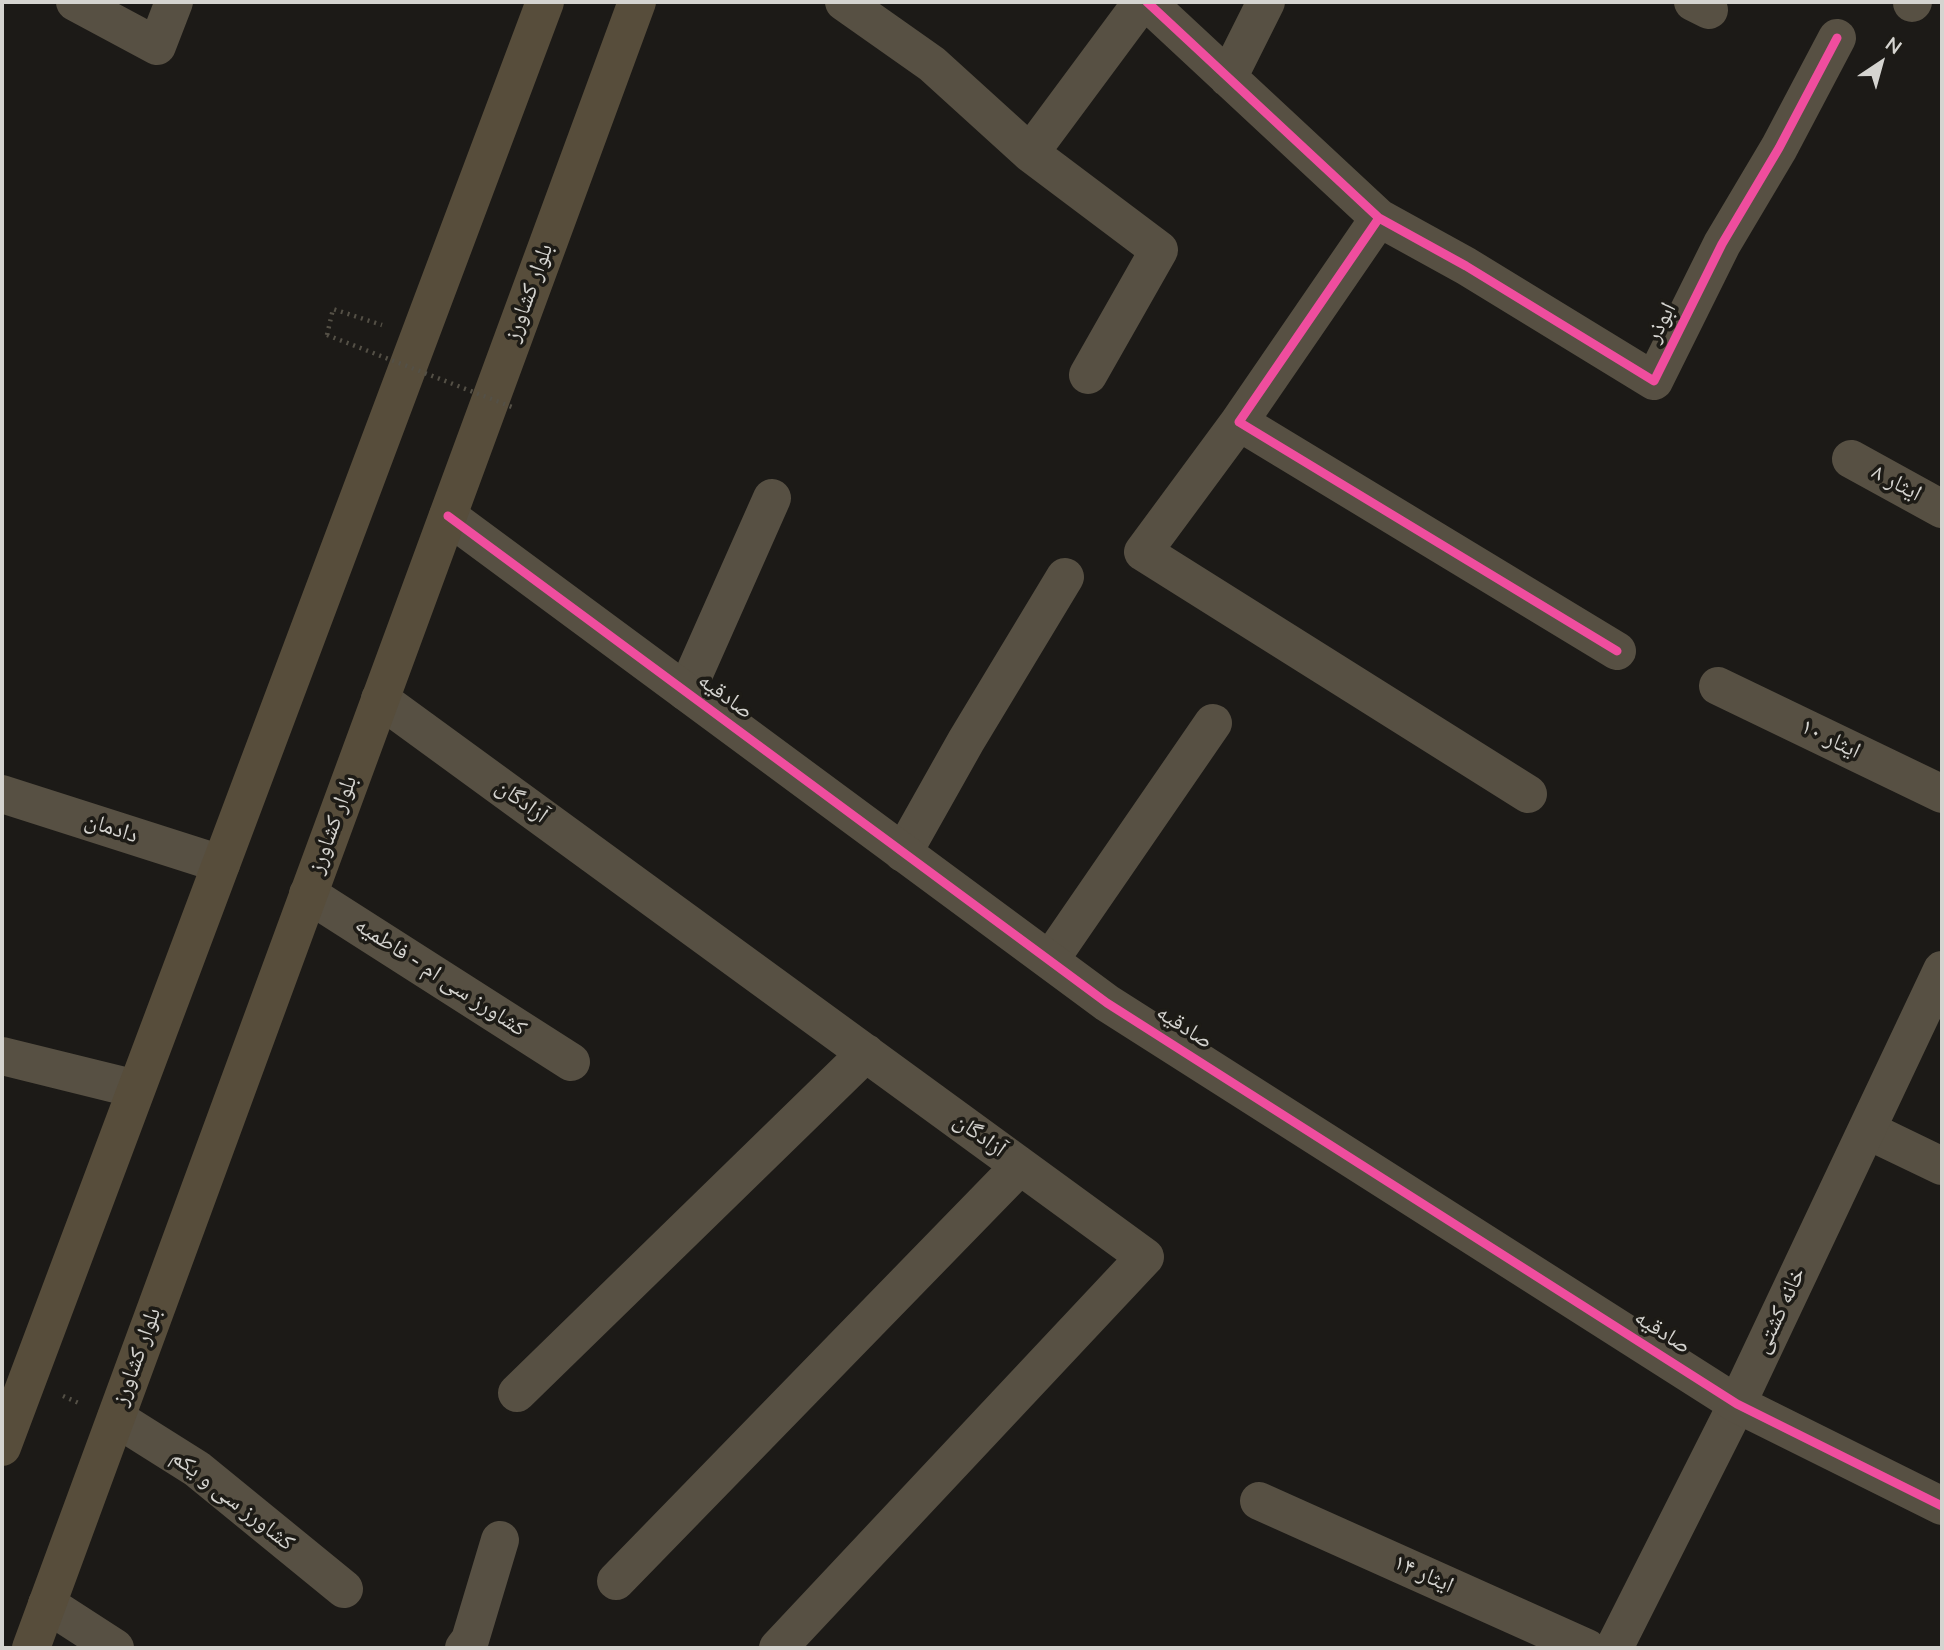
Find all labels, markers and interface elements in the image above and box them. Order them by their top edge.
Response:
north arrow [1846,28,1916,98]
text: N [1880,31,1907,61]
street label: بلوار کشاورز [500,240,560,346]
street label: ابوذر [1640,298,1684,348]
street label: ایثار ۸ [1866,459,1926,509]
street label: صادقیه [692,668,758,726]
street label: ایثار ۱۰ [1796,714,1864,766]
street label: بلوار کشاورز [304,772,364,878]
street label: آزادگان [489,774,553,830]
street label: دادمان [81,807,141,851]
street label: کشاورز سی ام - فاطمیه [349,912,531,1044]
street label: صادقیه [1151,1000,1217,1056]
street label: آزادگان [947,1108,1011,1164]
street label: خانه کشتی [1749,1263,1813,1359]
street label: بلوار کشاورز [108,1304,168,1410]
street label: صادقیه [1629,1305,1695,1361]
street label: كشاورز سی و يكم [165,1444,299,1558]
street label: ایثار ۱۴ [1389,1550,1457,1600]

